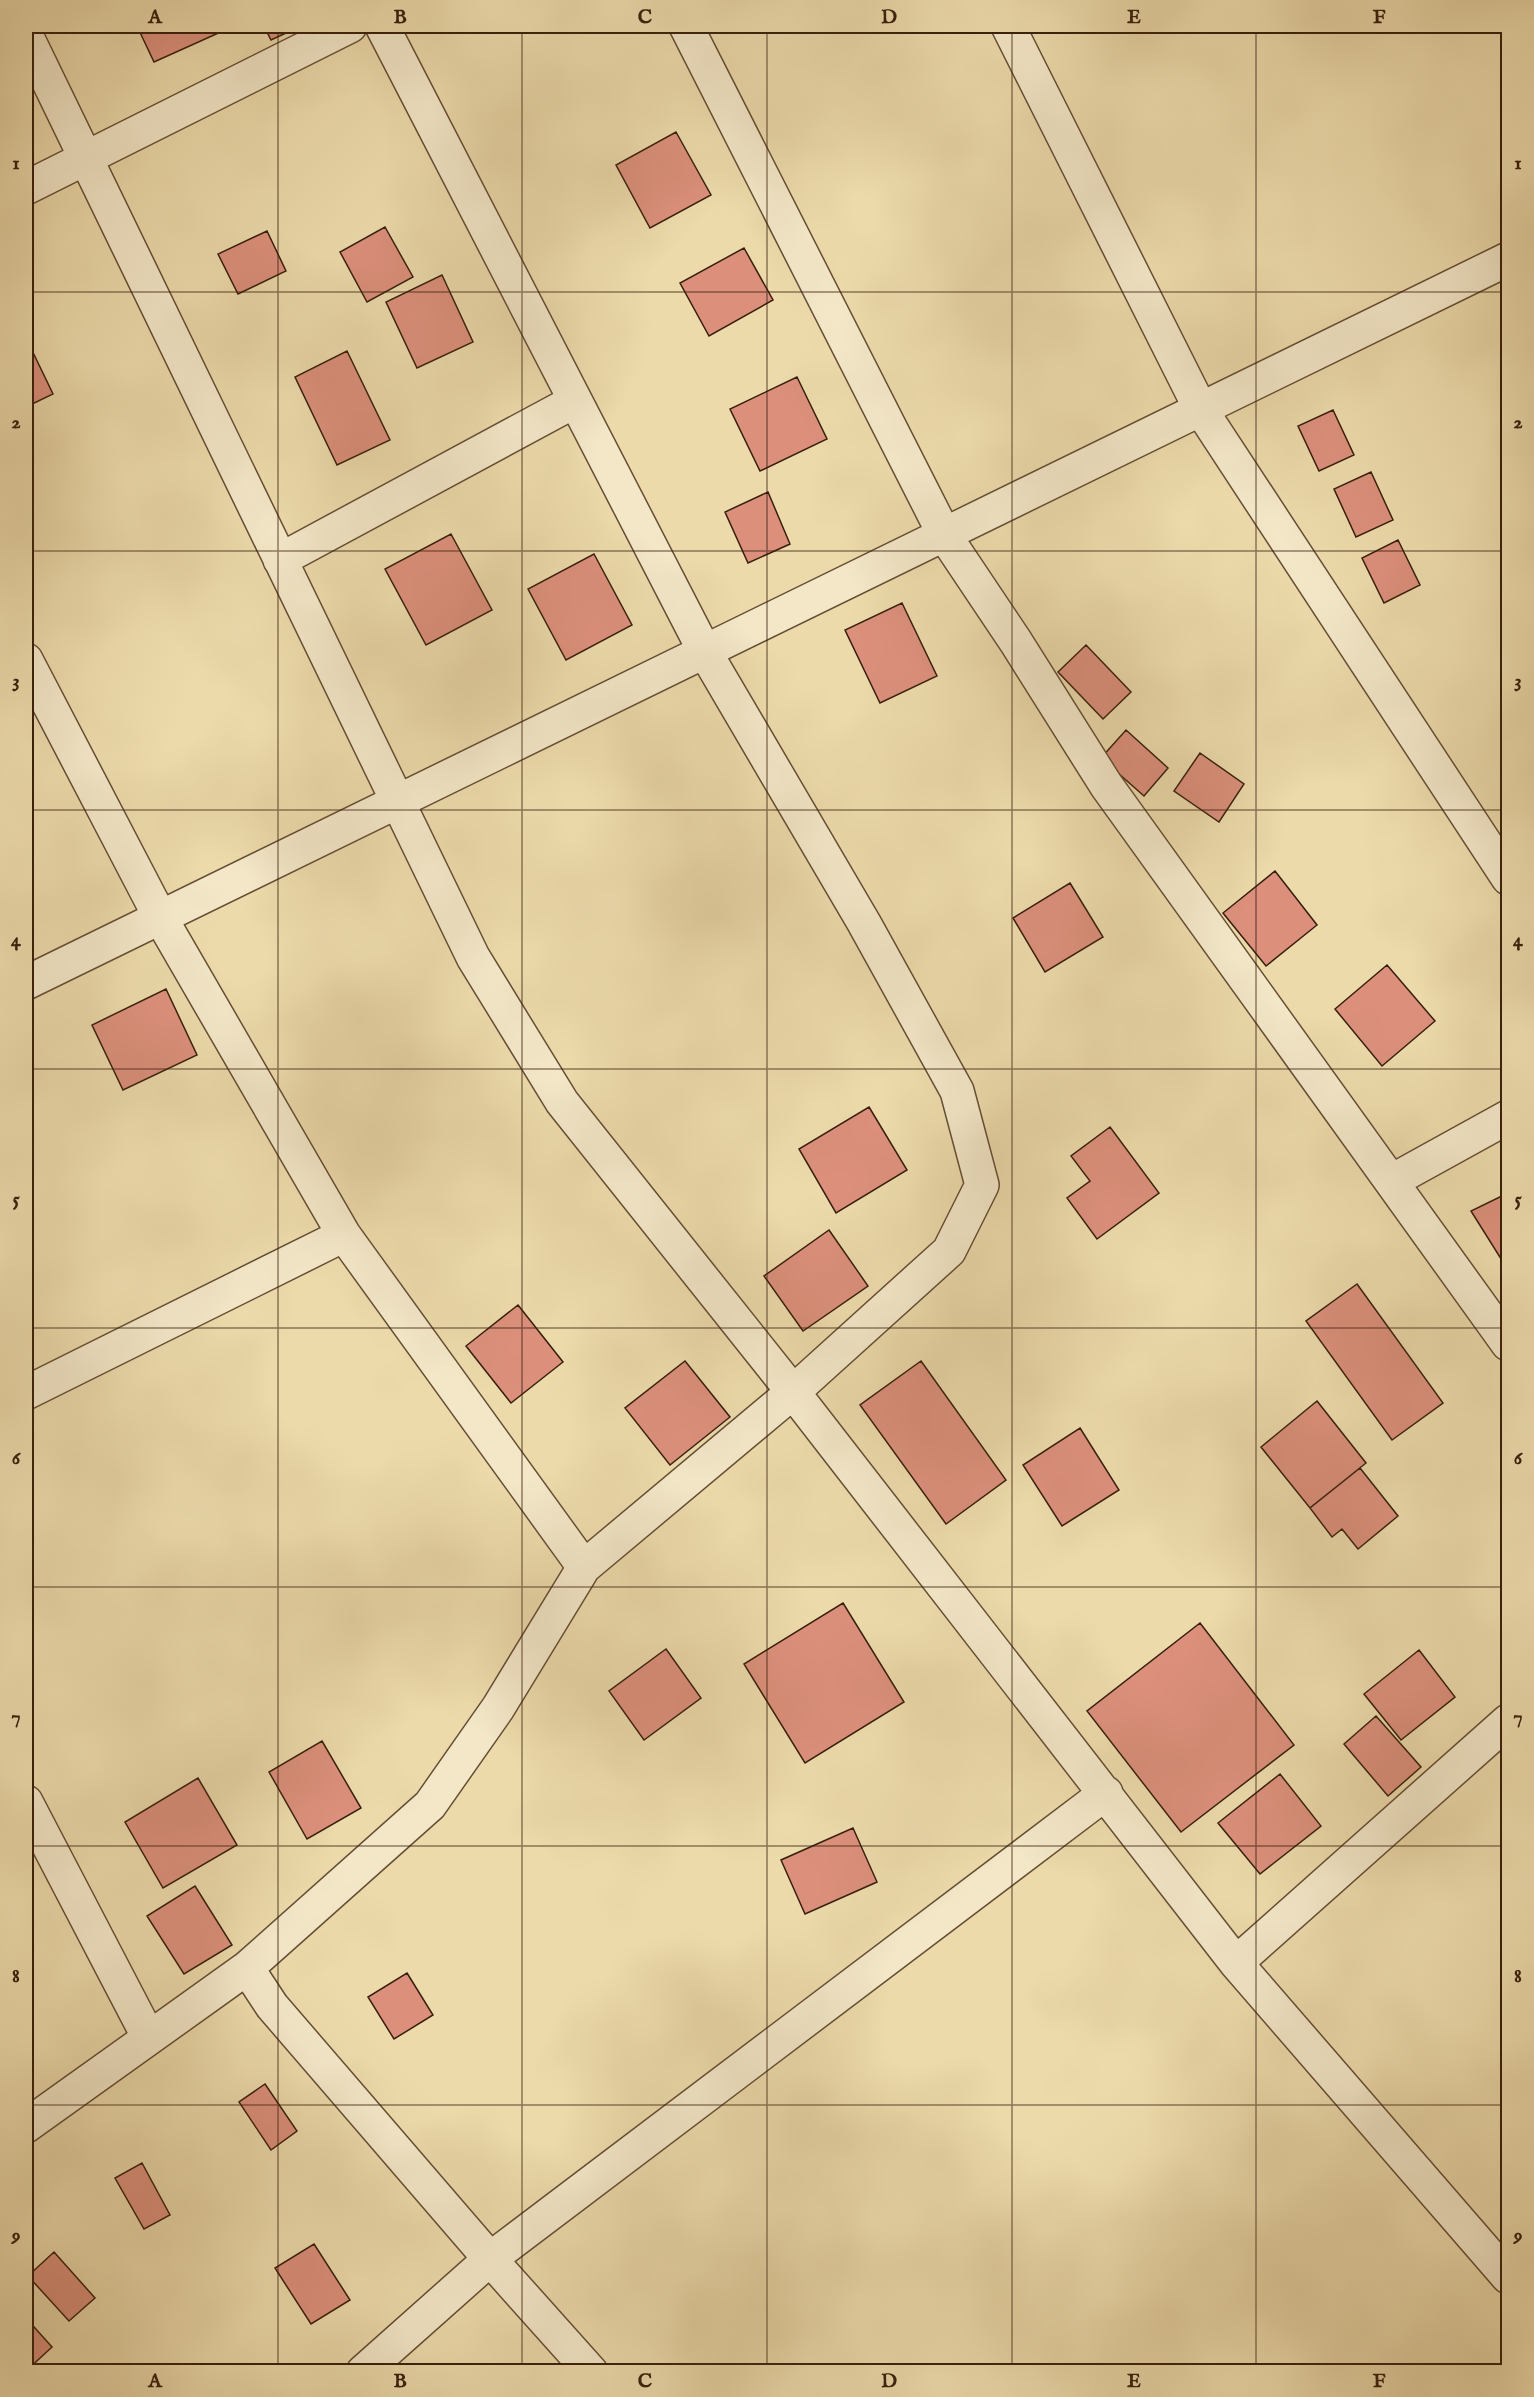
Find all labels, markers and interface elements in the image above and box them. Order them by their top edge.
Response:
text: A [147,5,163,30]
text: B [393,5,407,30]
text: C [638,5,652,30]
text: D [881,5,897,30]
text: E [1127,5,1141,30]
text: F [1373,5,1386,30]
text: 1 [12,151,20,176]
text: 1 [1514,151,1522,176]
text: 2 [11,410,21,435]
text: 2 [1513,410,1523,435]
text: 3 [12,669,20,694]
text: 3 [1514,669,1522,694]
text: 4 [11,928,22,953]
text: 4 [1513,928,1524,953]
text: 5 [12,1187,20,1212]
text: 5 [1514,1187,1522,1212]
text: 6 [12,1446,22,1471]
text: 6 [1514,1446,1524,1471]
text: 7 [11,1705,21,1730]
text: 7 [1513,1705,1523,1730]
text: 8 [12,1964,20,1989]
text: 8 [1514,1964,1522,1989]
text: 9 [11,2223,21,2248]
text: 9 [1513,2223,1523,2248]
text: A [147,2369,163,2394]
text: B [393,2369,407,2394]
text: C [638,2369,652,2394]
text: D [881,2369,897,2394]
text: E [1127,2369,1141,2394]
text: F [1373,2369,1386,2394]

